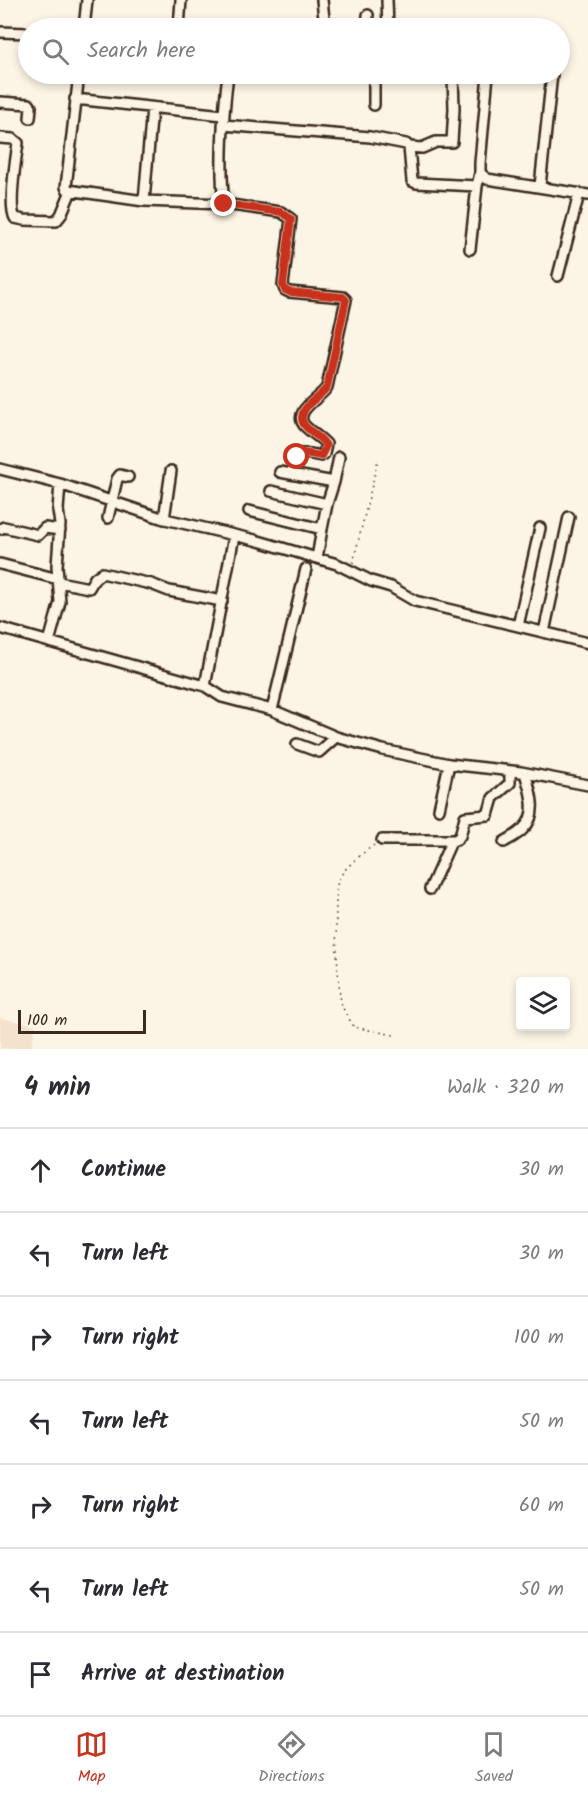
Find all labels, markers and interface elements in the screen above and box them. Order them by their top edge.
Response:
search box [18,18,570,84]
text: Search here [87,34,195,69]
icon: search [39,35,72,68]
route end [210,190,236,216]
route start [283,443,309,469]
map controls [516,977,570,1031]
button: layers [516,977,570,1031]
scale bar [18,1007,146,1034]
text: 100 m [27,1008,67,1033]
text: 4 min [24,1067,91,1109]
text: Walk · 320 m [447,1072,564,1104]
text: Continue [81,1153,166,1188]
icon: ahead [24,1154,57,1187]
text: 30 m [519,1154,564,1186]
text: Turn left [81,1237,168,1272]
icon: left [24,1238,57,1271]
text: 30 m [519,1238,564,1270]
text: Turn right [81,1321,179,1356]
icon: right [24,1322,57,1355]
text: 100 m [514,1322,564,1354]
text: Turn left [81,1405,168,1440]
icon: left [24,1406,57,1439]
text: 50 m [519,1406,564,1438]
text: Turn right [81,1489,179,1524]
icon: right [24,1490,57,1523]
text: 60 m [519,1490,564,1522]
text: Turn left [81,1573,168,1608]
icon: left [24,1574,57,1607]
text: 50 m [519,1574,564,1606]
text: Arrive at destination [81,1657,284,1692]
icon: arrive [24,1658,57,1691]
tab: Map [75,1728,108,1789]
tab: Directions [258,1728,325,1789]
tab: Saved [475,1728,513,1789]

